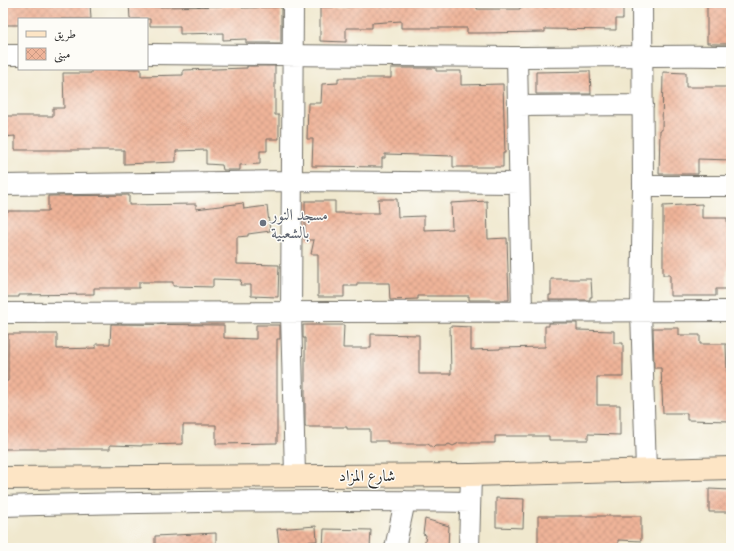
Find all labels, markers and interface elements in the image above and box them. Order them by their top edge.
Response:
legend [18,18,148,70]
text: طريق [54,25,76,42]
text: مبنى [54,45,70,63]
place label: مسجد النور بالشعبية [269,202,328,244]
marker: مسجد النور بالشعبية [258,218,268,228]
street label: شارع المزاد [339,463,395,489]

